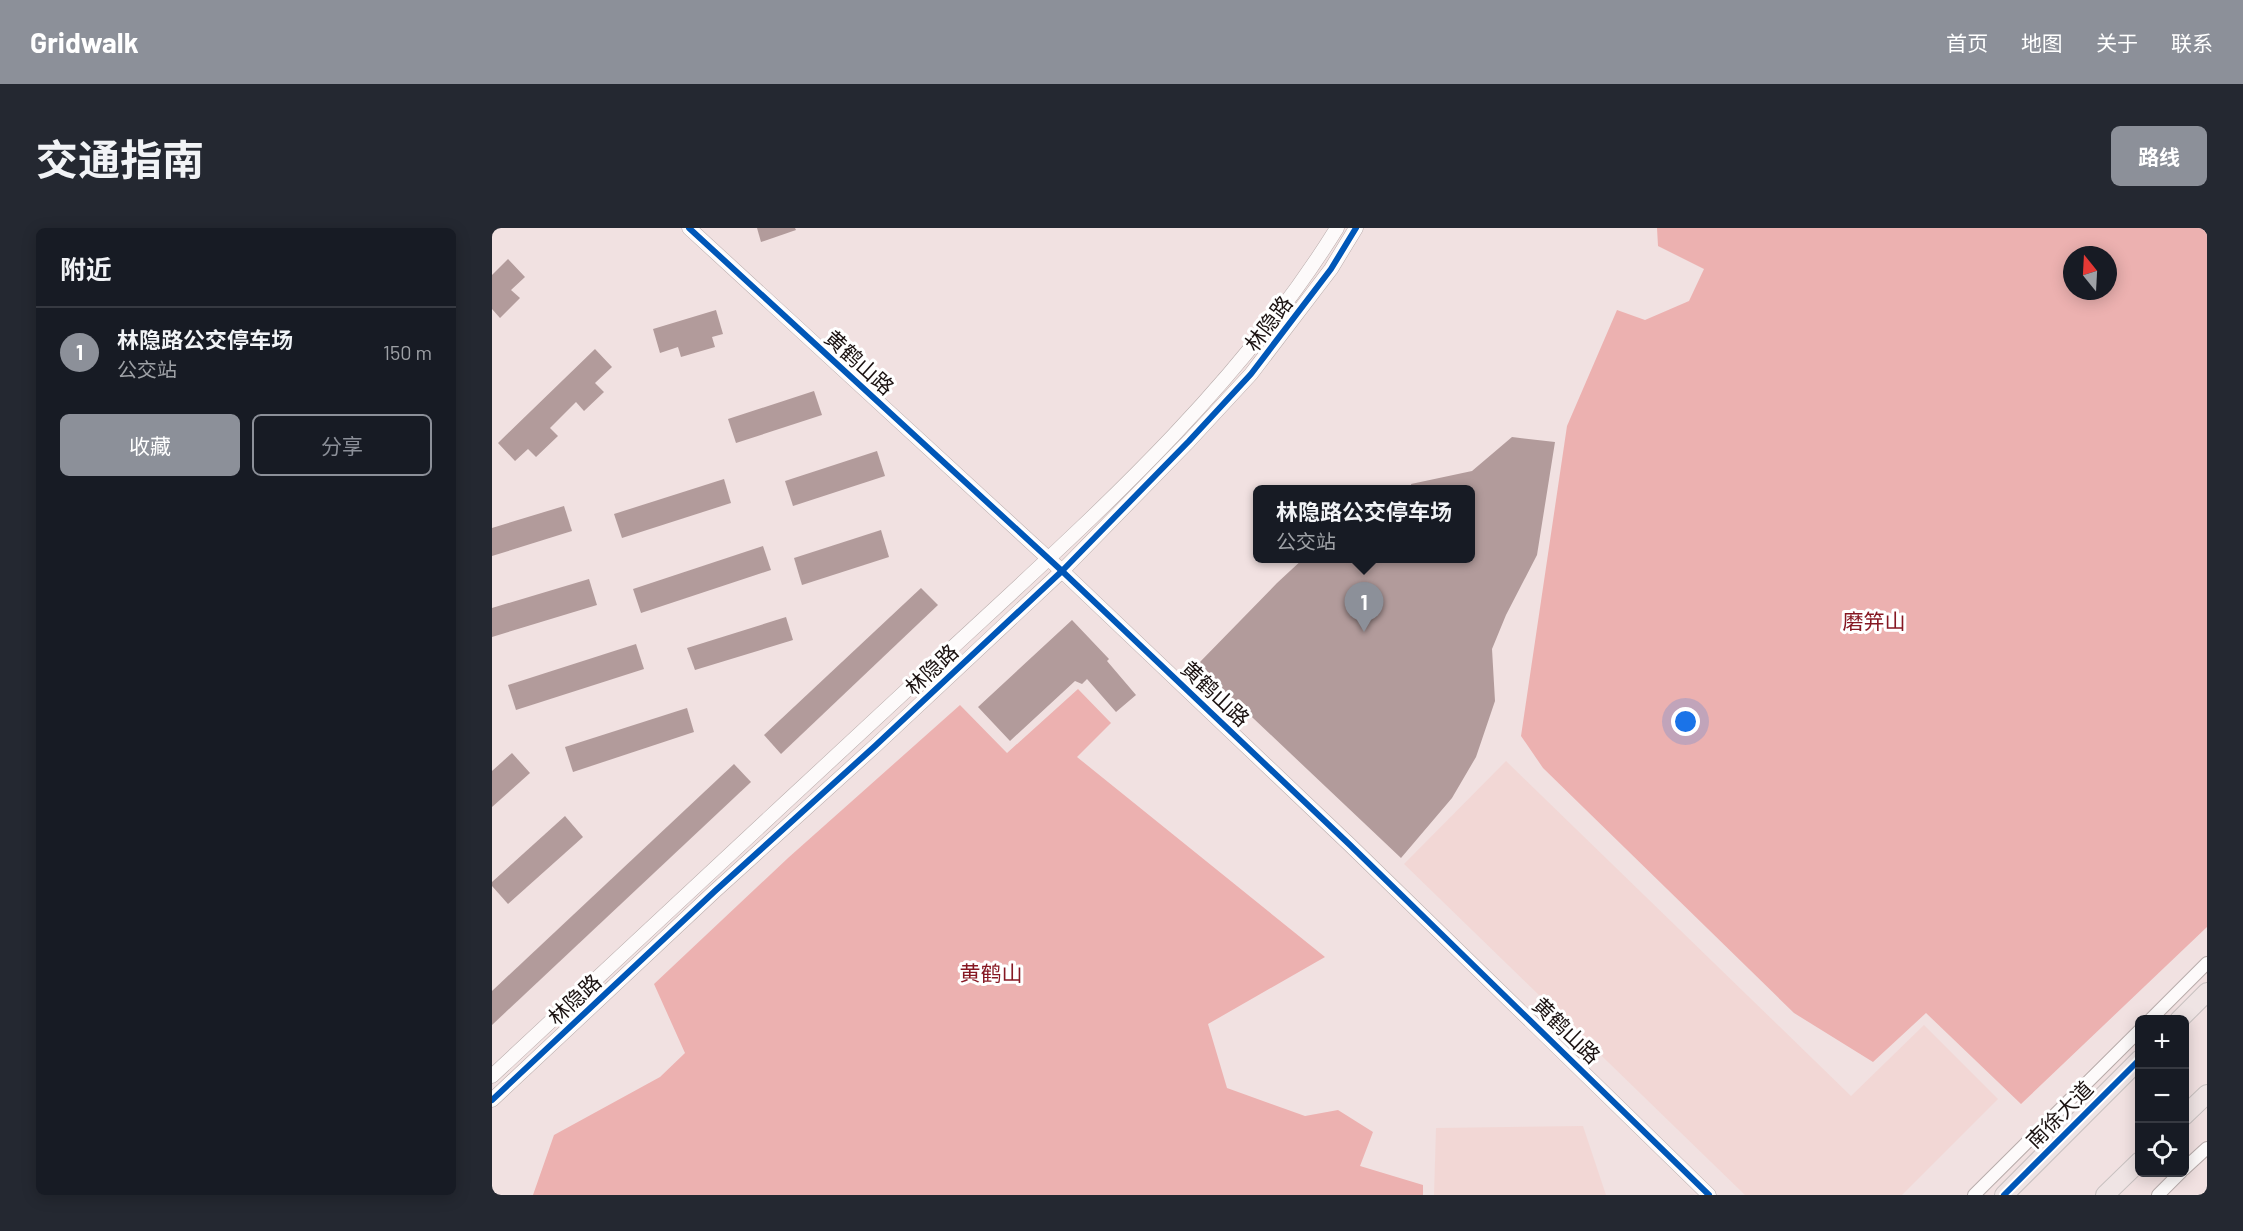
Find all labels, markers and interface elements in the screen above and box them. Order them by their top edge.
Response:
text: Gridwalk [30,25,139,59]
text: 首页 [1946,30,1988,55]
text: 地图 [2021,30,2063,55]
text: 关于 [2096,30,2138,55]
text: 联系 [2171,30,2213,55]
button: 路线 [2111,126,2207,186]
text: 交通指南 [36,133,204,183]
north arrow [2063,246,2117,300]
text: 附近 [60,253,112,284]
street label: 林隐路 [1239,290,1297,356]
street label: 黄鹤山路 [820,324,900,399]
text: 林隐路公交停车场 [117,326,293,352]
text: 1 [76,340,83,364]
text: 150 m [383,340,432,364]
text: 公交站 [117,357,177,381]
button: 收藏 [60,414,240,476]
button: 分享 [252,414,432,476]
popup [1253,485,1475,563]
text: 林隐路公交停车场 [1276,498,1452,524]
text: 公交站 [1276,529,1336,553]
pin: 1 [1344,582,1384,632]
park label: 磨笄山 [1843,608,1906,633]
street label: 林隐路 [899,638,963,700]
street label: 黄鹤山路 [1177,655,1255,731]
your location [1671,707,1700,736]
park label: 黄鹤山 [960,960,1023,985]
street label: 林隐路 [542,968,606,1030]
street label: 黄鹤山路 [1528,992,1606,1068]
map controls [2135,1015,2189,1177]
button: + [2135,1015,2189,1069]
button: − [2135,1069,2189,1123]
street label: 南徐大道 [2020,1075,2097,1152]
button: locate [2135,1123,2189,1177]

